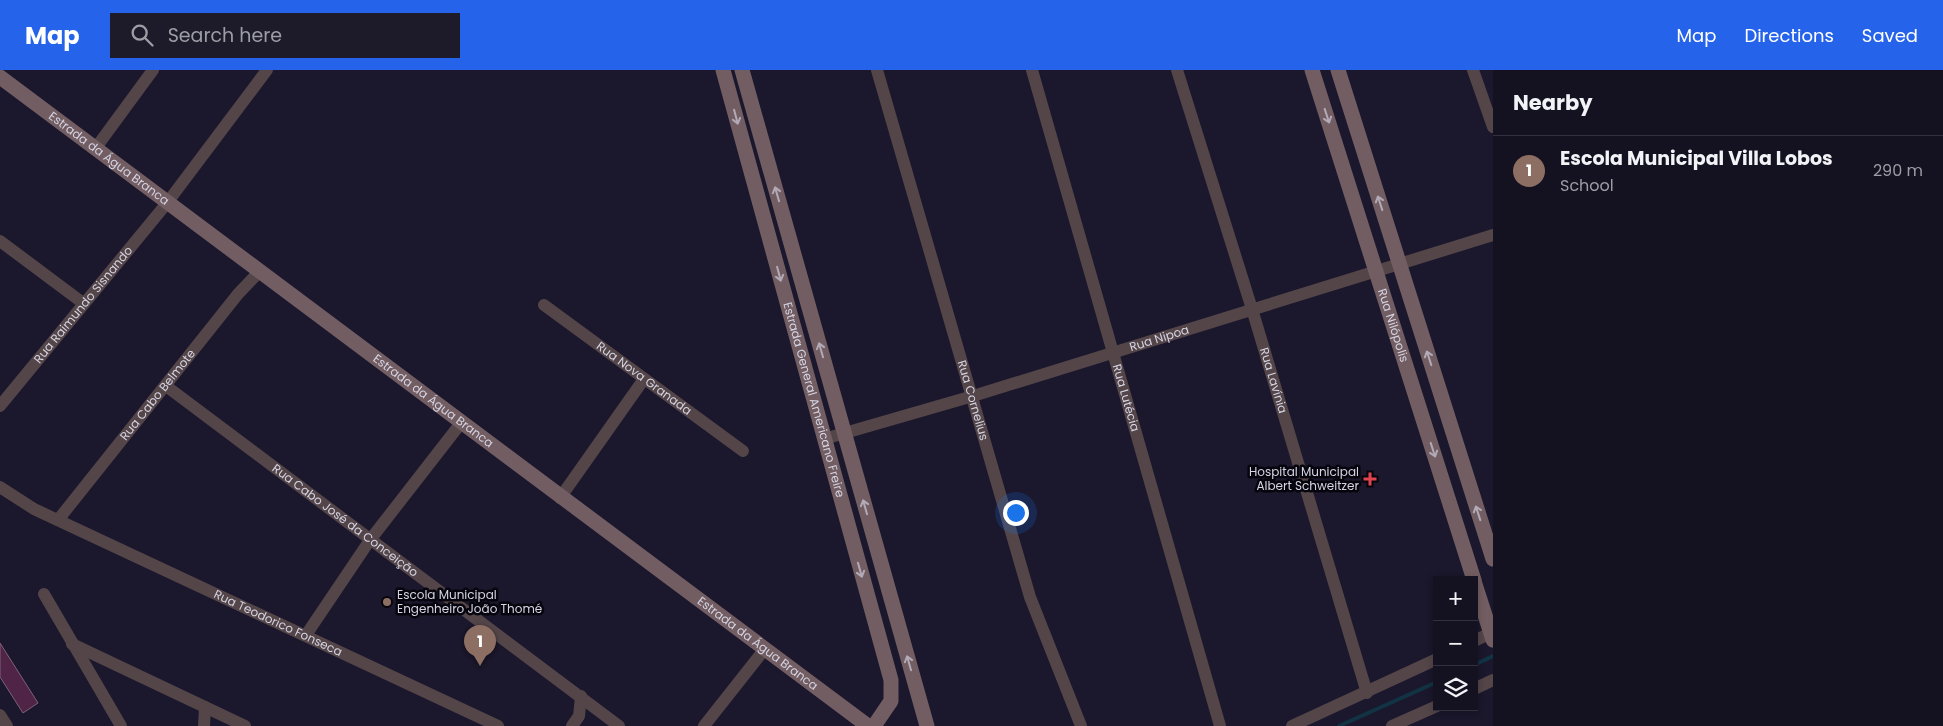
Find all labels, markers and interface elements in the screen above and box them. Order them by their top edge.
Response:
search box [110,13,460,58]
text: Map [25,19,80,52]
icon: search [128,21,156,49]
text: Search here [168,22,282,49]
text: Map [1677,23,1716,48]
text: Directions [1744,23,1834,48]
text: Saved [1862,23,1918,48]
text: Nearby [1513,88,1593,117]
street label: Estrada da Água Branca [45,107,173,209]
one-way arrow [1323,108,1332,124]
one-way arrow [731,109,741,125]
text: Escola Municipal Villa Lobos [1560,145,1833,172]
text: 1 [1526,159,1532,182]
text: 290 m [1873,159,1923,182]
text: School [1560,174,1614,197]
one-way arrow [771,186,781,202]
one-way arrow [1375,195,1385,211]
street label: Rua Raimundo Sisnando [30,242,136,367]
one-way arrow [774,265,784,281]
street label: Rua Nilópolis [1374,286,1413,364]
street label: Estrada General Americano Freire [779,300,849,499]
street label: Rua Nipoa [1127,321,1191,355]
street label: Rua Nova Granada [593,337,695,419]
one-way arrow [816,343,825,359]
street label: Rua Cabo Belmote [116,345,199,444]
street label: Rua Lavínia [1256,345,1292,415]
street label: Estrada da Água Branca [370,350,497,451]
one-way arrow [1424,350,1434,366]
street label: Rua Cornelius [954,358,993,442]
street label: Rua Lutécia [1109,362,1144,433]
one-way arrow [1429,442,1438,458]
street label: Rua Cabo José da Conceição [269,460,422,581]
place label: Hospital Municipal Albert Schweitzer [1249,463,1360,494]
marker: Hospital Municipal Albert Schweitzer [1363,472,1377,486]
one-way arrow [860,499,870,515]
your location [1003,500,1029,526]
one-way arrow [1473,505,1483,521]
one-way arrow [856,562,865,578]
map controls [1433,576,1478,711]
button: + [1433,576,1478,621]
street label: Rua Teodorico Fonseca [211,585,345,660]
place label: Escola Municipal Engenheiro João Thomé [397,586,542,617]
street label: Estrada da Água Branca [694,592,822,694]
marker: Escola Municipal Engenheiro João Thomé [381,596,393,608]
button: − [1433,621,1478,666]
pin: 1 [464,625,496,666]
one-way arrow [904,656,914,672]
button: layers [1433,666,1478,711]

